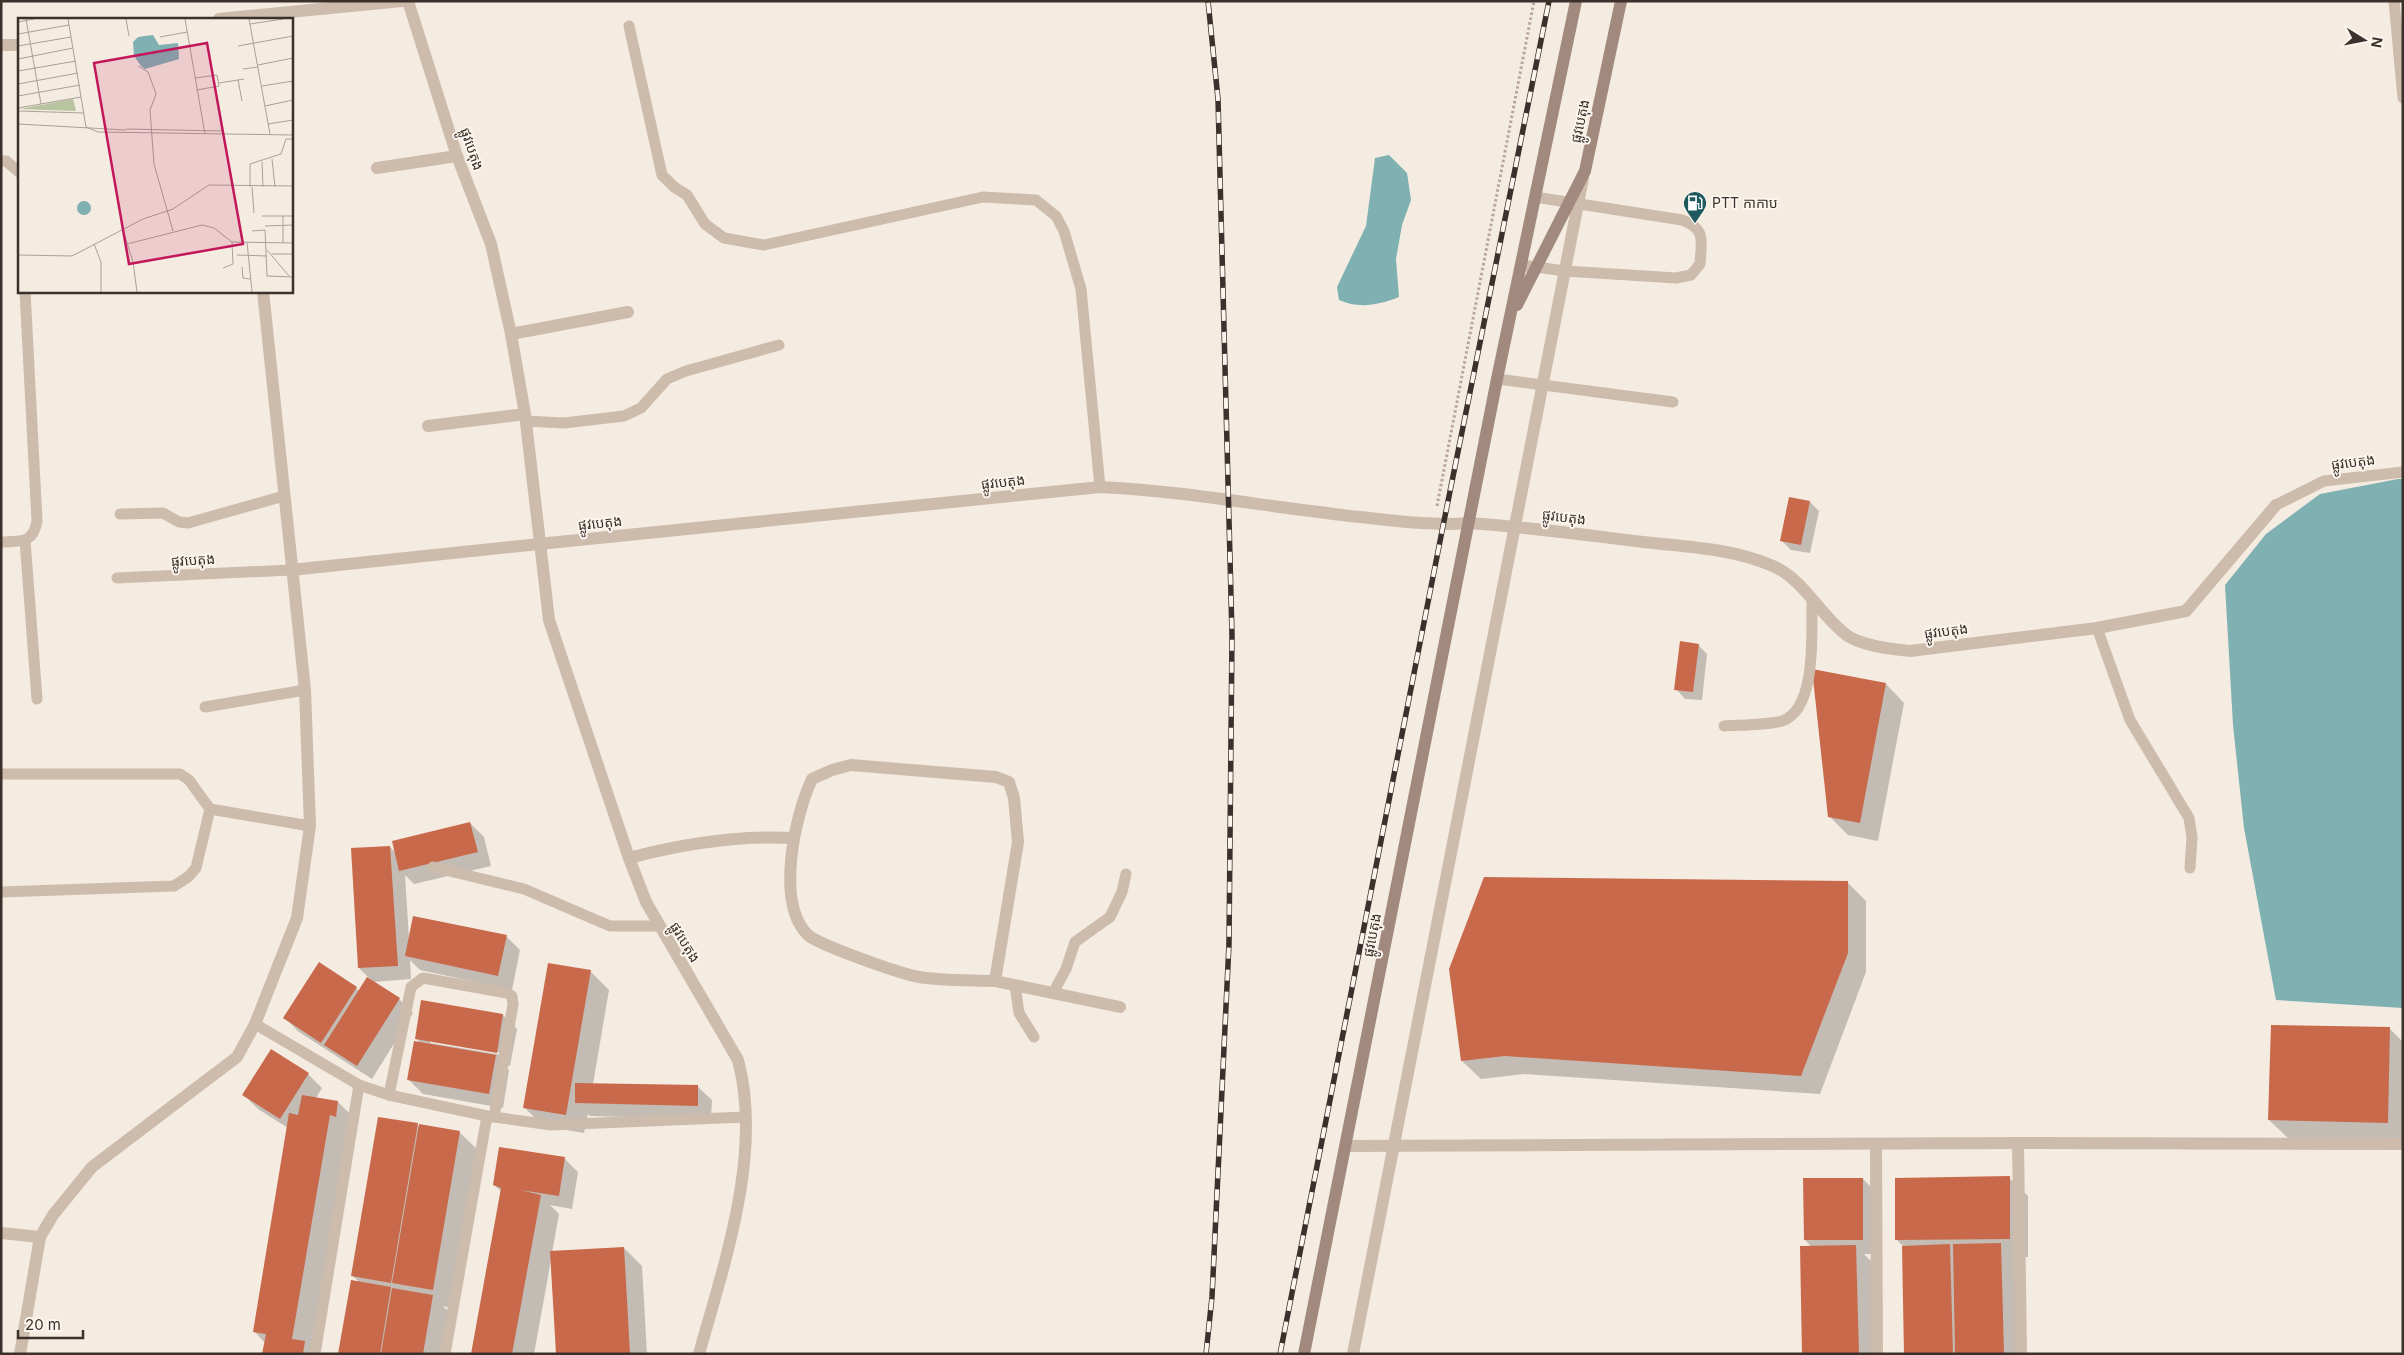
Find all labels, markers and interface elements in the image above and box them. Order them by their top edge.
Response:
north arrow [2339,15,2389,65]
inset map [18,18,292,292]
text: N [2368,36,2387,49]
street label: ផ្លូវបេតុង [1567,98,1596,145]
street label: ផ្លូវបេតុង [453,125,488,174]
fuel station icon: PTT កាកាប [1682,190,1708,224]
place label: PTT កាកាប [1712,194,1778,211]
street label: ផ្លូវបេតុង [2330,450,2376,477]
street label: ផ្លូវបេតុង [980,471,1026,496]
street label: ផ្លូវបេតុង [1541,505,1587,532]
street label: ផ្លូវបេតុង [577,512,623,537]
street label: ផ្លូវបេតុង [170,550,216,573]
street label: ផ្លូវបេតុង [1923,619,1969,646]
street label: ផ្លូវបេតុង [1359,912,1388,959]
street label: ផ្លូវបេតុង [663,918,704,967]
scale bar [18,1308,82,1340]
text: 20 m [25,1315,61,1334]

